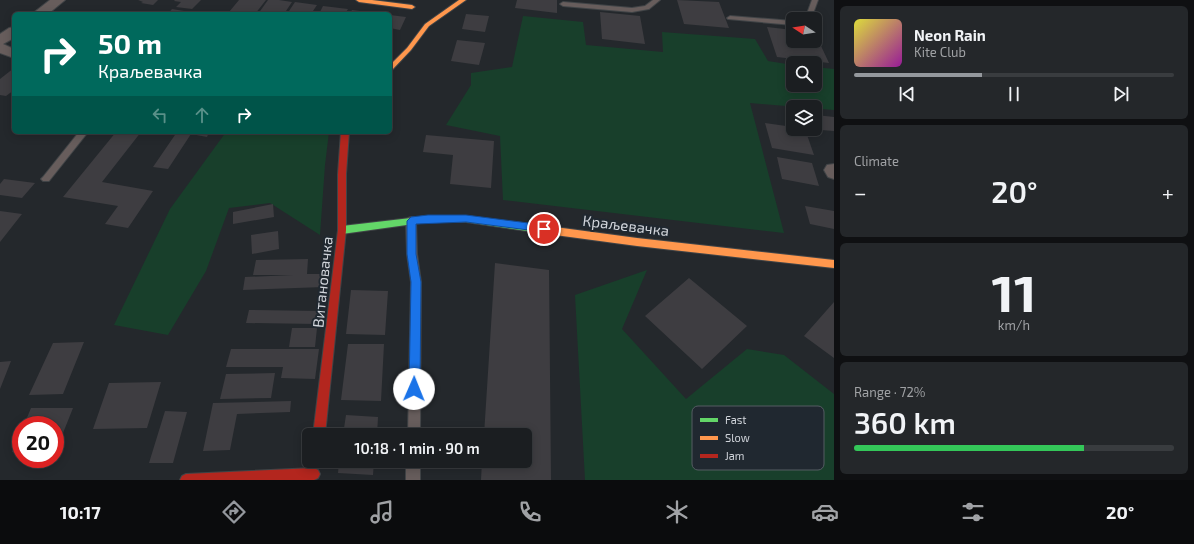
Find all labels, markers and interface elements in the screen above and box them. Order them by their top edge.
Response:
north arrow [786,12,822,48]
map controls [786,12,822,136]
text: 50 m [98,26,162,60]
text: Neon Rain [914,26,986,44]
icon: right [32,28,84,80]
text: Kite Club [914,44,966,60]
button: search [786,56,822,92]
text: Краљевачка [98,60,202,82]
icon: previous [896,83,918,105]
icon: pause [1003,83,1025,105]
icon: next [1110,83,1132,105]
button: layers [786,100,822,136]
icon: left [149,104,171,126]
icon: ahead [191,104,213,126]
icon: right [233,104,255,126]
text: Climate [854,153,899,169]
text: 20° [991,173,1038,209]
text: − [854,179,867,205]
text: + [1162,179,1174,205]
street label: Краљевачка [582,211,670,239]
pin [527,212,561,246]
icon: arrive [533,218,555,240]
street label: Витановачка [308,235,336,329]
text: 11 [992,260,1036,322]
text: km/h [998,317,1030,333]
position arrow [393,368,435,410]
text: Range · 72% [854,384,925,400]
text: 360 km [854,404,956,440]
legend [692,406,824,470]
text: Fast [725,413,747,426]
speed limit sign: 20 [12,416,64,468]
text: Slow [725,431,750,444]
text: 10:18 · 1 min · 90 m [354,439,480,457]
text: Jam [725,449,744,462]
icon: directions [220,498,248,526]
icon: music [368,498,396,526]
icon: phone [516,498,544,526]
icon: climate [663,498,691,526]
icon: car [811,498,839,526]
icon: filters [959,498,987,526]
text: 10:17 [60,501,101,523]
text: 20° [1106,501,1134,523]

